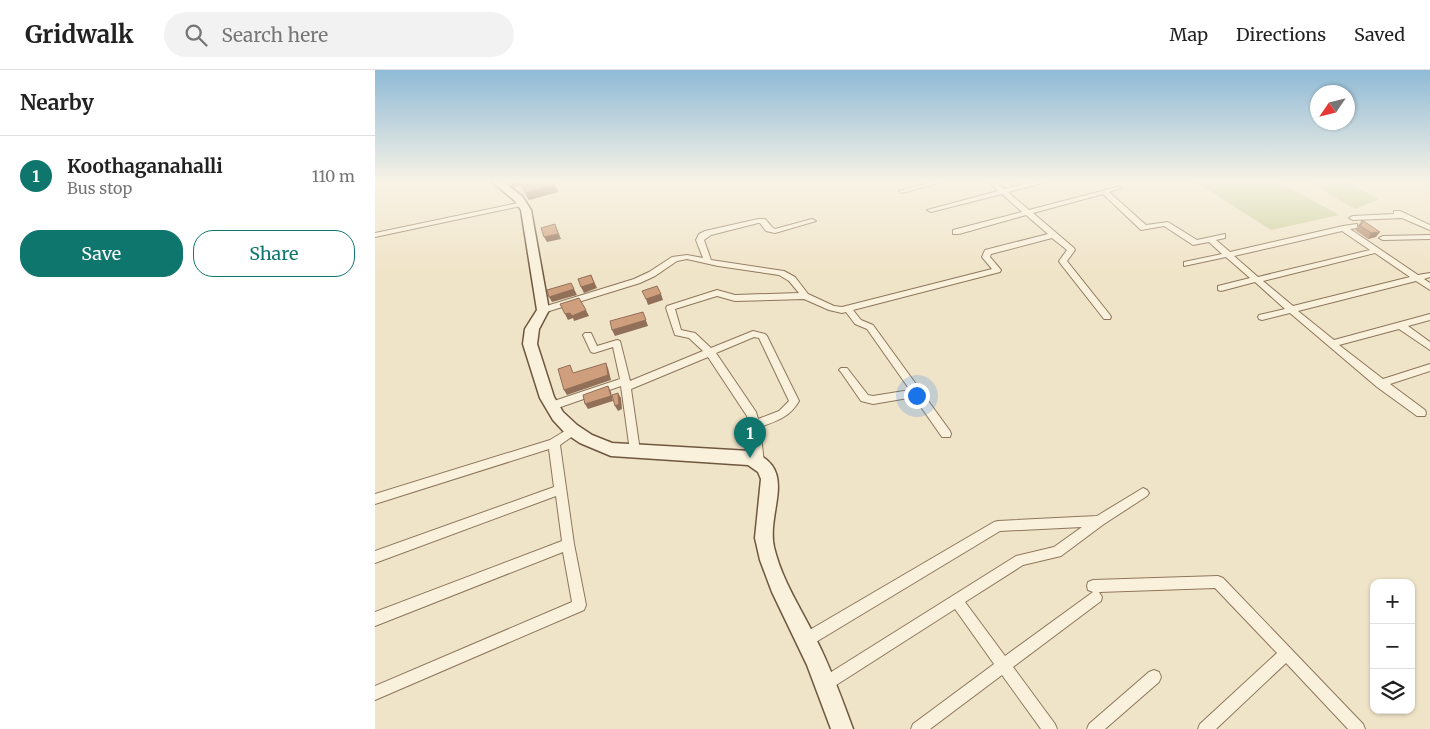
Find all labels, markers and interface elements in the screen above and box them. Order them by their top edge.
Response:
search box [164,12,514,57]
text: Gridwalk [25,19,134,50]
icon: search [182,21,210,49]
text: Search here [222,23,328,47]
text: Map [1170,23,1208,46]
text: Directions [1236,23,1326,46]
text: Saved [1354,23,1405,46]
north arrow [1310,85,1355,130]
text: Nearby [20,89,94,116]
text: Koothaganahalli [67,154,223,178]
text: 1 [32,166,40,186]
text: 110 m [312,166,355,186]
text: Bus stop [67,178,132,198]
button: Save [20,230,183,277]
button: Share [193,230,355,277]
your location [904,383,930,409]
pin: 1 [734,417,766,458]
map controls [1370,579,1415,714]
button: + [1370,579,1415,624]
button: − [1370,624,1415,669]
button: layers [1370,669,1415,714]

